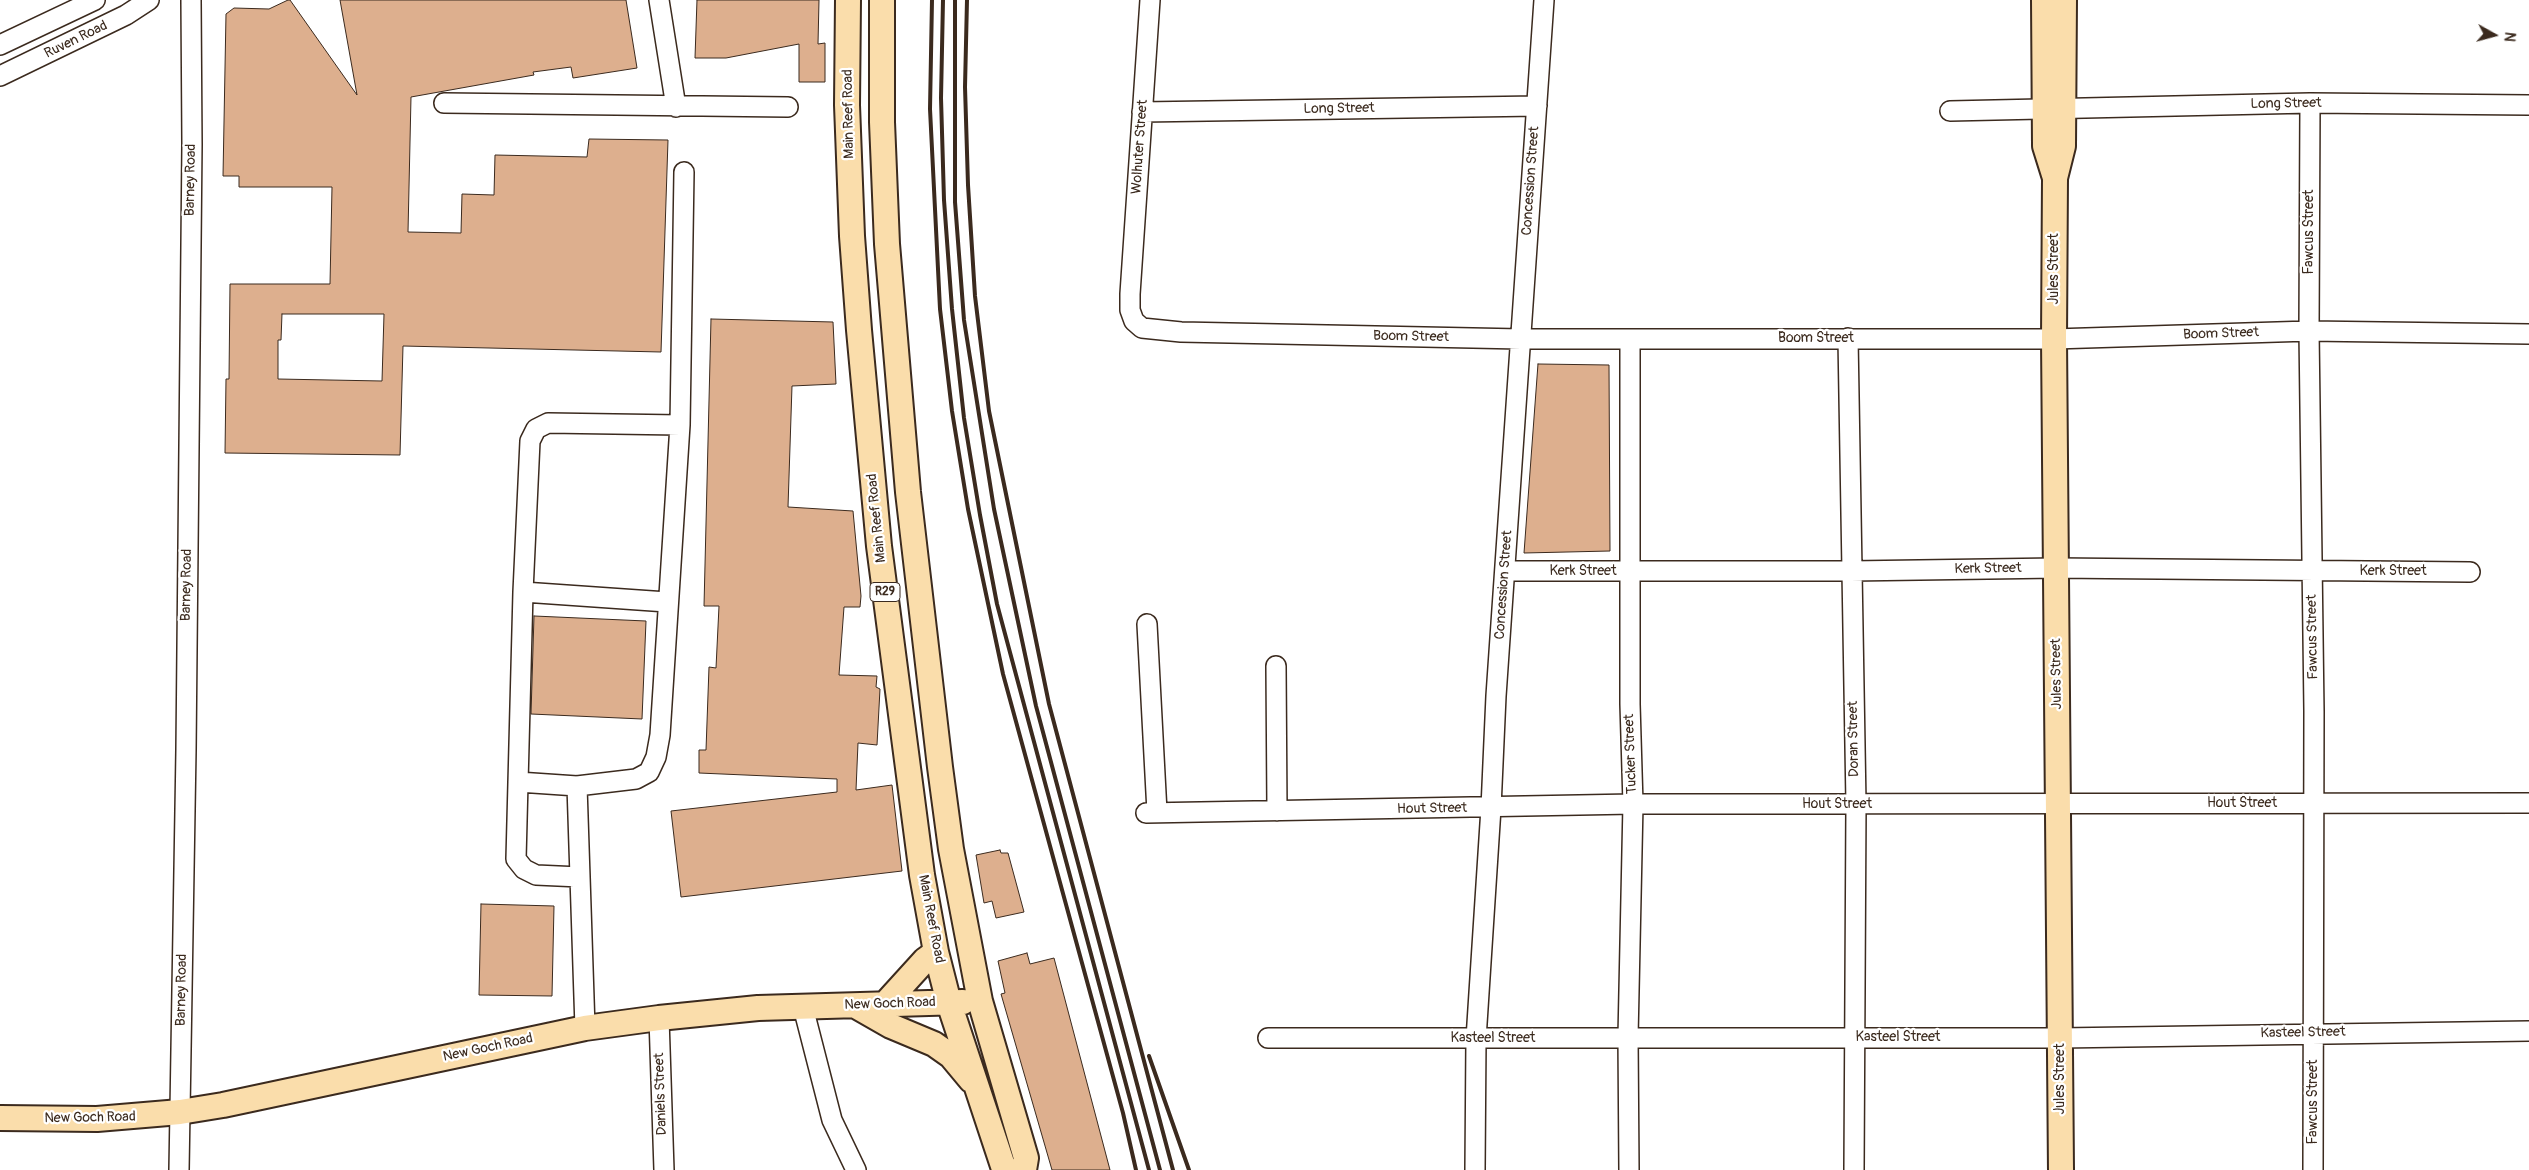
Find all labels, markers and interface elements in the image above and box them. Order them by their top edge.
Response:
north arrow [2469,10,2519,60]
street label: Ruven Road [42,18,110,62]
text: N [2500,31,2518,43]
street label: Main Reef Road [840,69,858,159]
street label: Long Street [2250,95,2322,113]
street label: Wolhuter Street [1128,99,1152,195]
street label: Long Street [1303,100,1375,118]
street label: Concession Street [1519,126,1543,236]
street label: Barney Road [182,144,200,216]
street label: Fawcus Street [2301,190,2317,274]
street label: Jules Street [2046,233,2062,305]
street label: Boom Street [2183,324,2259,344]
street label: Boom Street [1373,328,1449,346]
street label: Boom Street [1778,330,1854,346]
street label: Main Reef Road [864,473,890,563]
street label: Concession Street [1492,530,1516,640]
street label: Barney Road [178,549,196,621]
street label: Kerk Street [1954,560,2022,578]
street label: Kerk Street [1549,563,1617,579]
street label: Kerk Street [2359,563,2427,579]
road number: R29 [870,582,900,602]
street label: Fawcus Street [2304,594,2322,680]
street label: Jules Street [2048,638,2066,710]
street label: Doran Street [1845,701,1863,777]
street label: Tucker Street [1621,714,1641,794]
street label: Hout Street [2207,795,2277,811]
street label: Hout Street [1802,796,1872,812]
street label: Hout Street [1397,800,1467,818]
street label: Main Reef Road [914,873,948,965]
street label: Barney Road [173,954,191,1026]
street label: New Goch Road [844,994,936,1014]
street label: Kasteel Street [2260,1024,2346,1042]
street label: Kasteel Street [1856,1029,1940,1045]
street label: New Goch Road [442,1030,534,1066]
street label: Kasteel Street [1451,1030,1535,1046]
street label: Jules Street [2052,1043,2068,1115]
street label: Daniels Street [651,1052,671,1136]
street label: Fawcus Street [2305,1060,2321,1144]
street label: New Goch Road [44,1109,136,1127]

